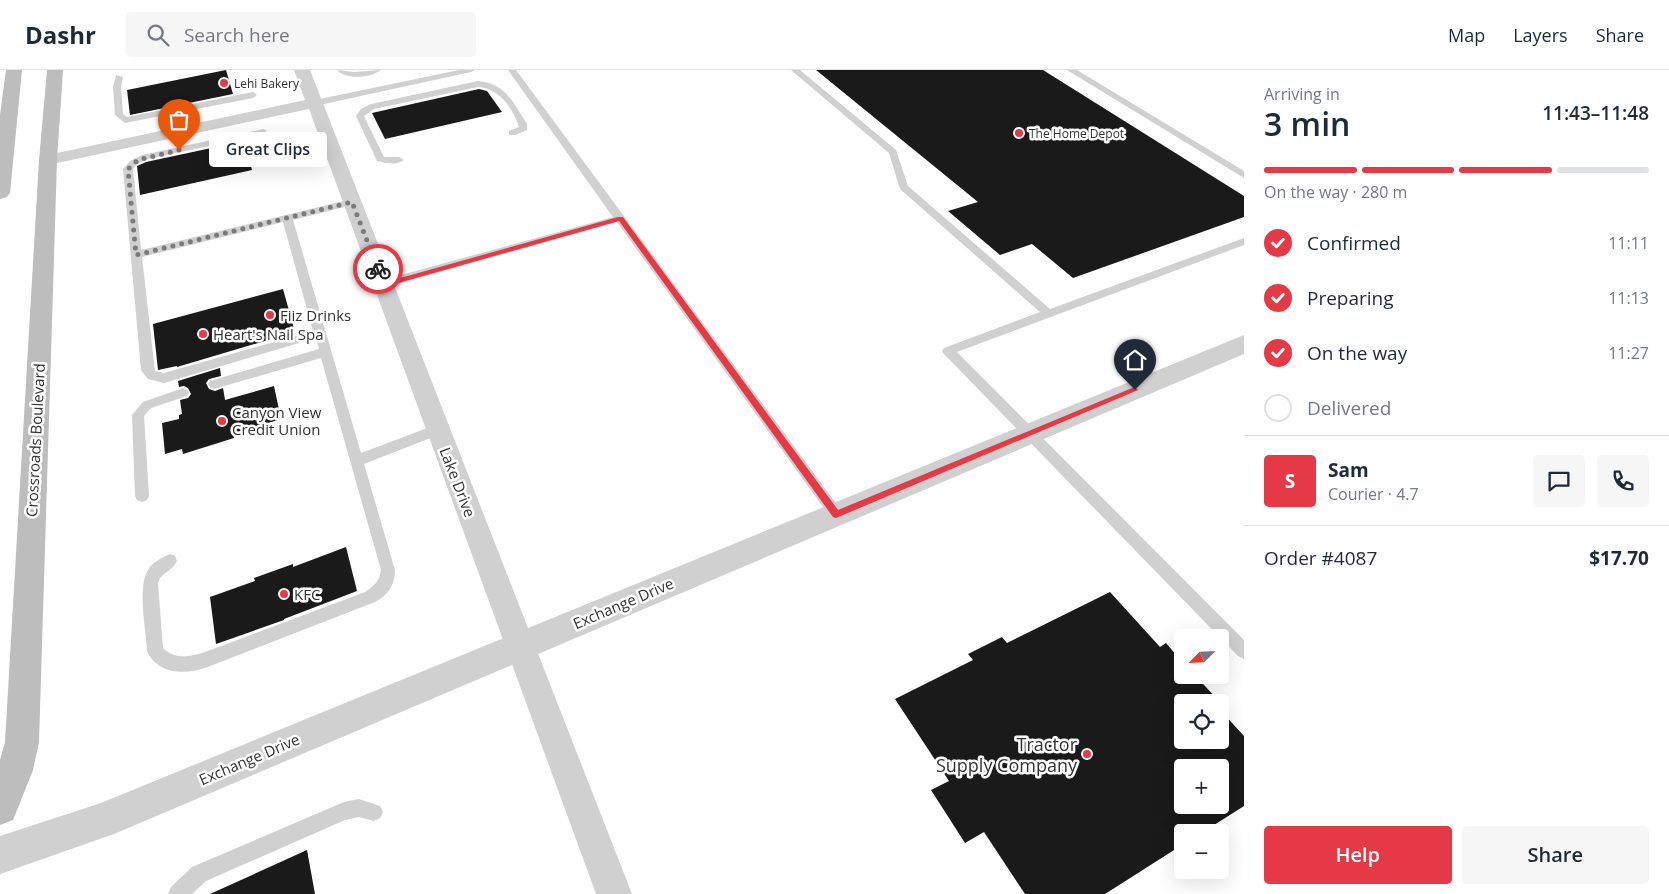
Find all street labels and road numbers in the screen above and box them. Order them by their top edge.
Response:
street label: Crossroads Boulevard [21,363,49,517]
street label: Lake Drive [436,444,480,520]
street label: Exchange Drive [570,573,676,633]
street label: Exchange Drive [196,729,302,789]

